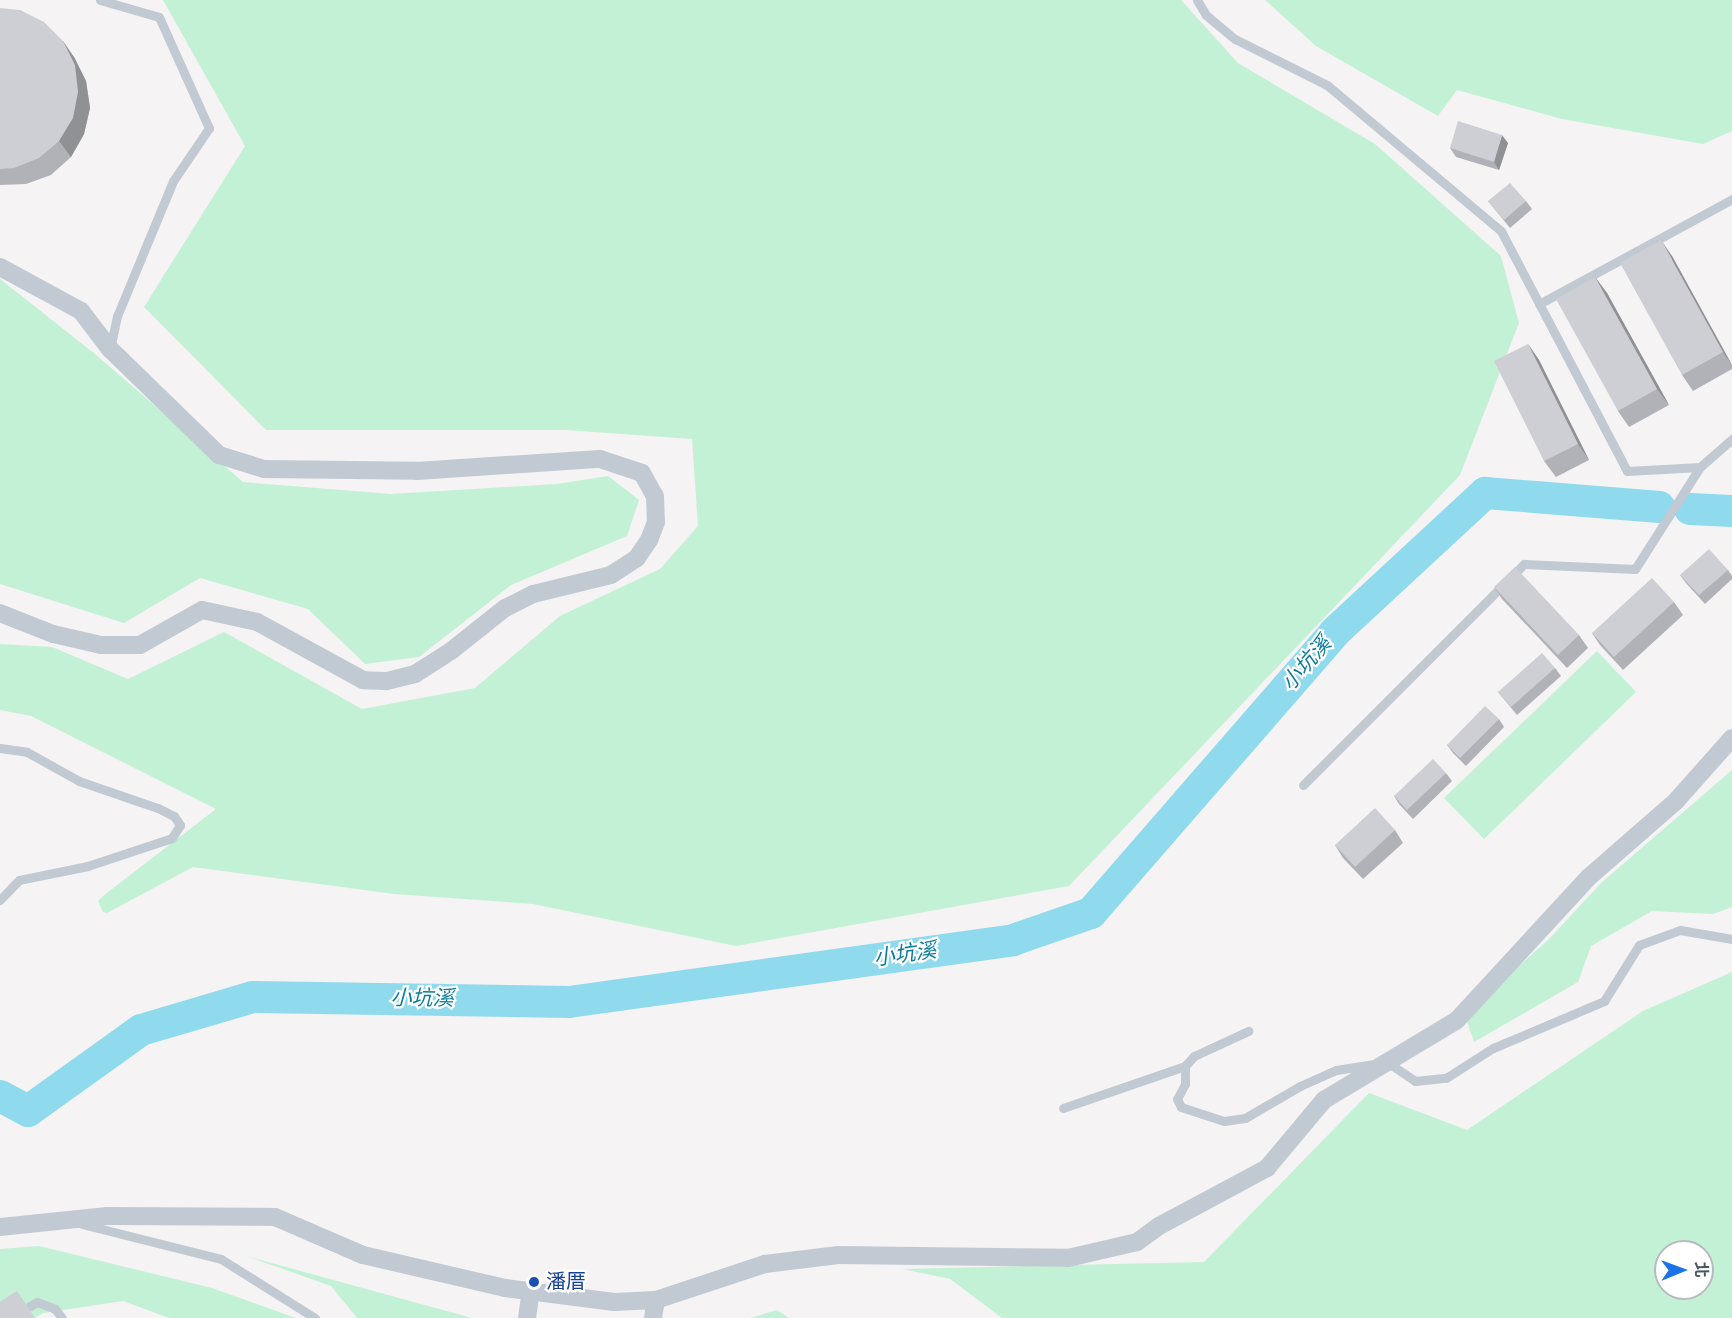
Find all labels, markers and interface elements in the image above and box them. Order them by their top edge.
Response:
water label: 小坑溪 [1277,632,1337,696]
water label: 小坑溪 [872,938,938,972]
water label: 小坑溪 [390,986,454,1012]
north arrow [1654,1240,1714,1300]
text: 北 [1691,1262,1710,1278]
place label: 潘厝 [546,1270,586,1294]
marker: 潘厝 [527,1275,541,1289]

